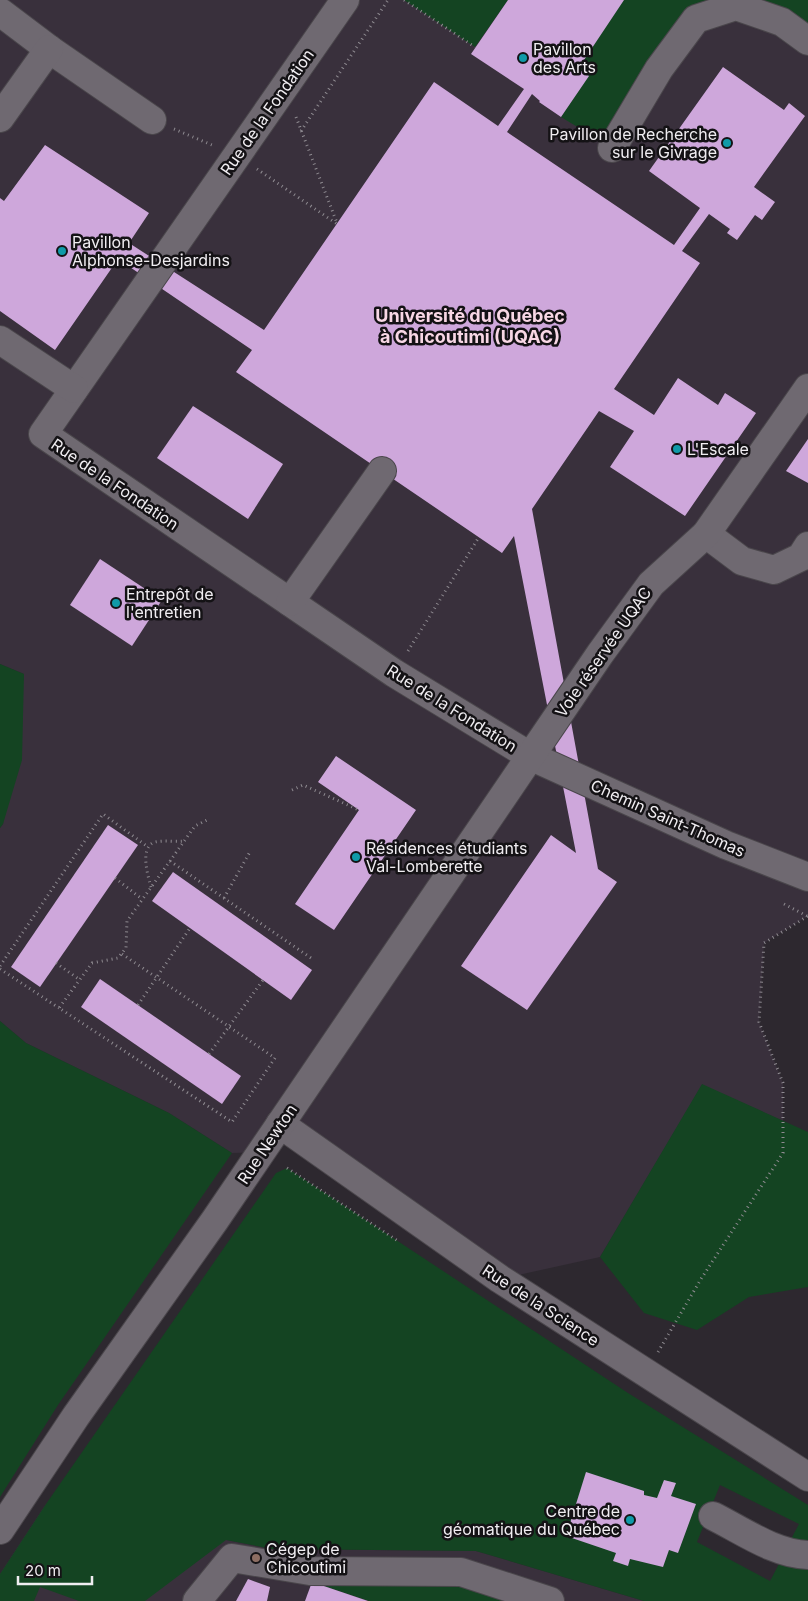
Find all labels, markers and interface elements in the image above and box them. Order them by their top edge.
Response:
place label: Pavillon des Arts [533,39,596,77]
street label: Rue de la Fondation [216,45,318,179]
marker: Pavillon des Arts [517,52,529,64]
place label: Pavillon de Recherche sur le Givrage [549,124,717,162]
marker: Pavillon de Recherche sur le Givrage [721,137,733,149]
place label: Pavillon Alphonse-Desjardins [72,232,230,270]
marker: Pavillon Alphonse-Desjardins [56,245,68,257]
district label: Université du Québec à Chicoutimi (UQAC) [375,305,565,347]
street label: Rue de la Fondation [47,434,183,534]
place label: L'Escale [687,439,749,459]
marker: L'Escale [671,443,683,455]
street label: Voie réservée UQAC [551,583,655,721]
place label: Entrepôt de l'entretien [126,584,214,622]
marker: Entrepôt de l'entretien [110,597,122,609]
street label: Rue de la Fondation [383,660,521,756]
street label: Chemin Saint-Thomas [588,775,748,861]
place label: Résidences étudiants Val-Lomberette [366,838,527,876]
marker: Résidences étudiants Val-Lomberette [350,851,362,863]
street label: Rue Newton [233,1100,301,1188]
street label: Rue de la Science [479,1260,603,1350]
place label: Centre de géomatique du Québec [443,1501,620,1539]
marker: Centre de géomatique du Québec [624,1514,636,1526]
place label: Cégep de Chicoutimi [266,1539,346,1577]
marker: Cégep de Chicoutimi [250,1552,262,1564]
scale bar [18,1554,91,1586]
text: 20 m [25,1561,61,1580]

